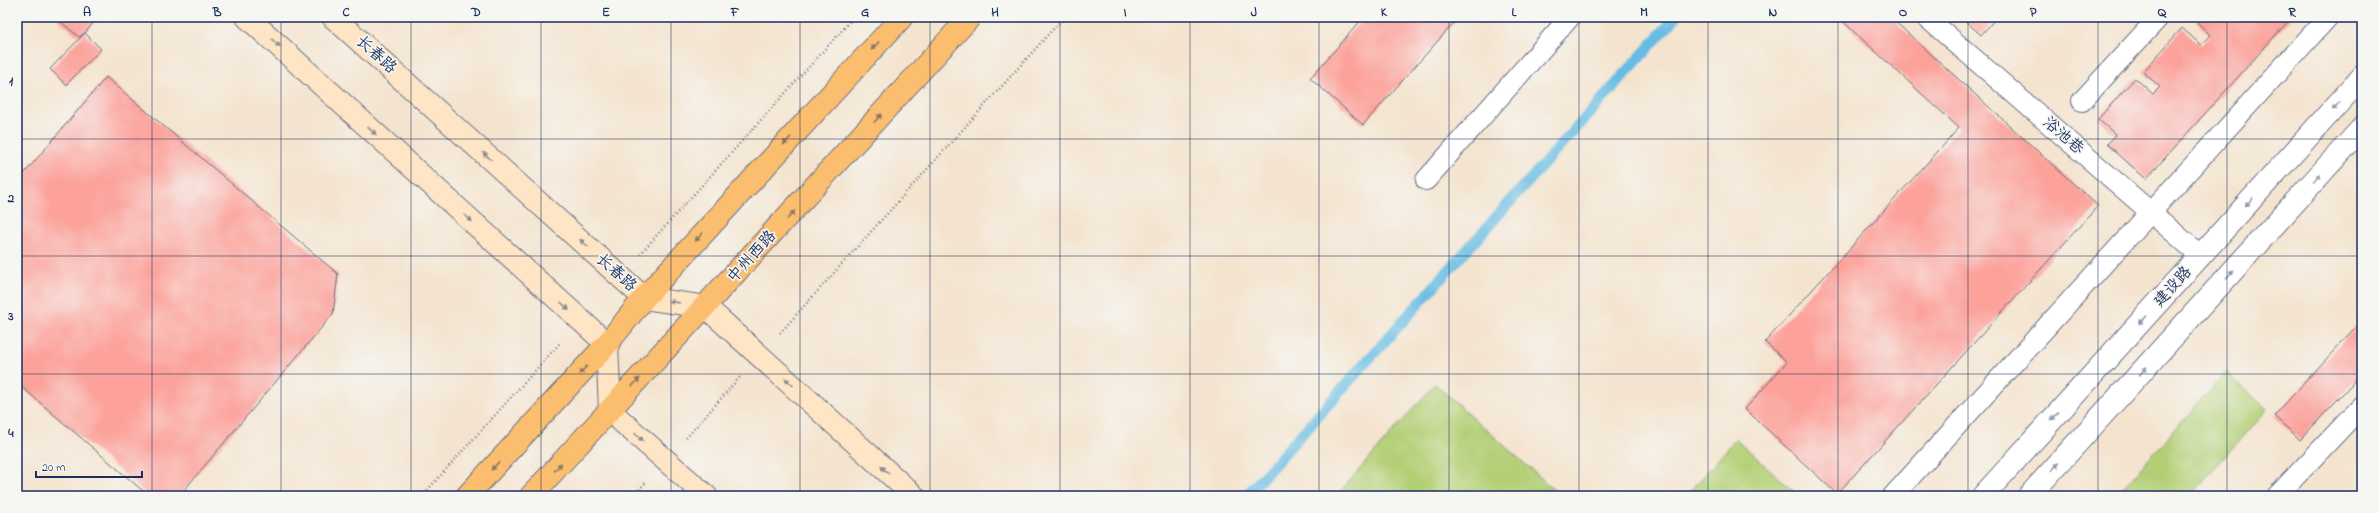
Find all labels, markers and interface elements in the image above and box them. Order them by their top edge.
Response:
text: A [83,3,91,22]
text: B [212,3,222,22]
text: C [342,3,350,22]
text: D [470,3,481,22]
text: E [602,3,610,22]
text: F [730,3,740,22]
text: G [861,3,869,22]
text: H [991,3,999,22]
text: I [1123,3,1127,22]
text: J [1251,3,1257,22]
text: K [1381,3,1388,22]
text: L [1512,3,1518,22]
text: M [1640,3,1648,22]
text: N [1769,3,1778,22]
text: O [1899,3,1908,22]
text: P [2030,3,2037,22]
text: Q [2158,3,2167,22]
text: R [2287,3,2296,22]
street label: 长春路 [350,30,402,80]
one-way arrow [271,39,281,48]
one-way arrow [871,41,880,51]
text: 1 [9,72,14,91]
one-way arrow [2331,101,2341,111]
street label: 浴池巷 [2037,111,2089,161]
one-way arrow [873,114,882,123]
one-way arrow [367,126,377,135]
one-way arrow [783,136,792,147]
one-way arrow [483,152,492,161]
one-way arrow [2312,173,2322,183]
text: 2 [7,189,15,208]
one-way arrow [2244,197,2253,208]
one-way arrow [786,209,795,220]
one-way arrow [464,213,473,222]
street label: 中州西路 [722,225,782,289]
one-way arrow [695,232,704,242]
one-way arrow [578,239,589,248]
street label: 长春路 [590,248,642,298]
street label: 建设路 [2148,261,2198,313]
one-way arrow [2225,269,2234,280]
one-way arrow [668,299,681,305]
one-way arrow [559,301,570,310]
text: 3 [7,307,14,326]
one-way arrow [2138,314,2147,325]
one-way arrow [578,365,587,375]
one-way arrow [2138,366,2147,376]
one-way arrow [631,377,641,387]
one-way arrow [784,378,794,387]
one-way arrow [2051,411,2060,421]
text: 4 [7,424,14,443]
one-way arrow [634,432,644,441]
scale bar [36,453,142,479]
text: 20 m [42,459,65,477]
one-way arrow [490,461,500,471]
one-way arrow [553,462,563,472]
one-way arrow [2051,462,2060,472]
one-way arrow [880,465,891,474]

